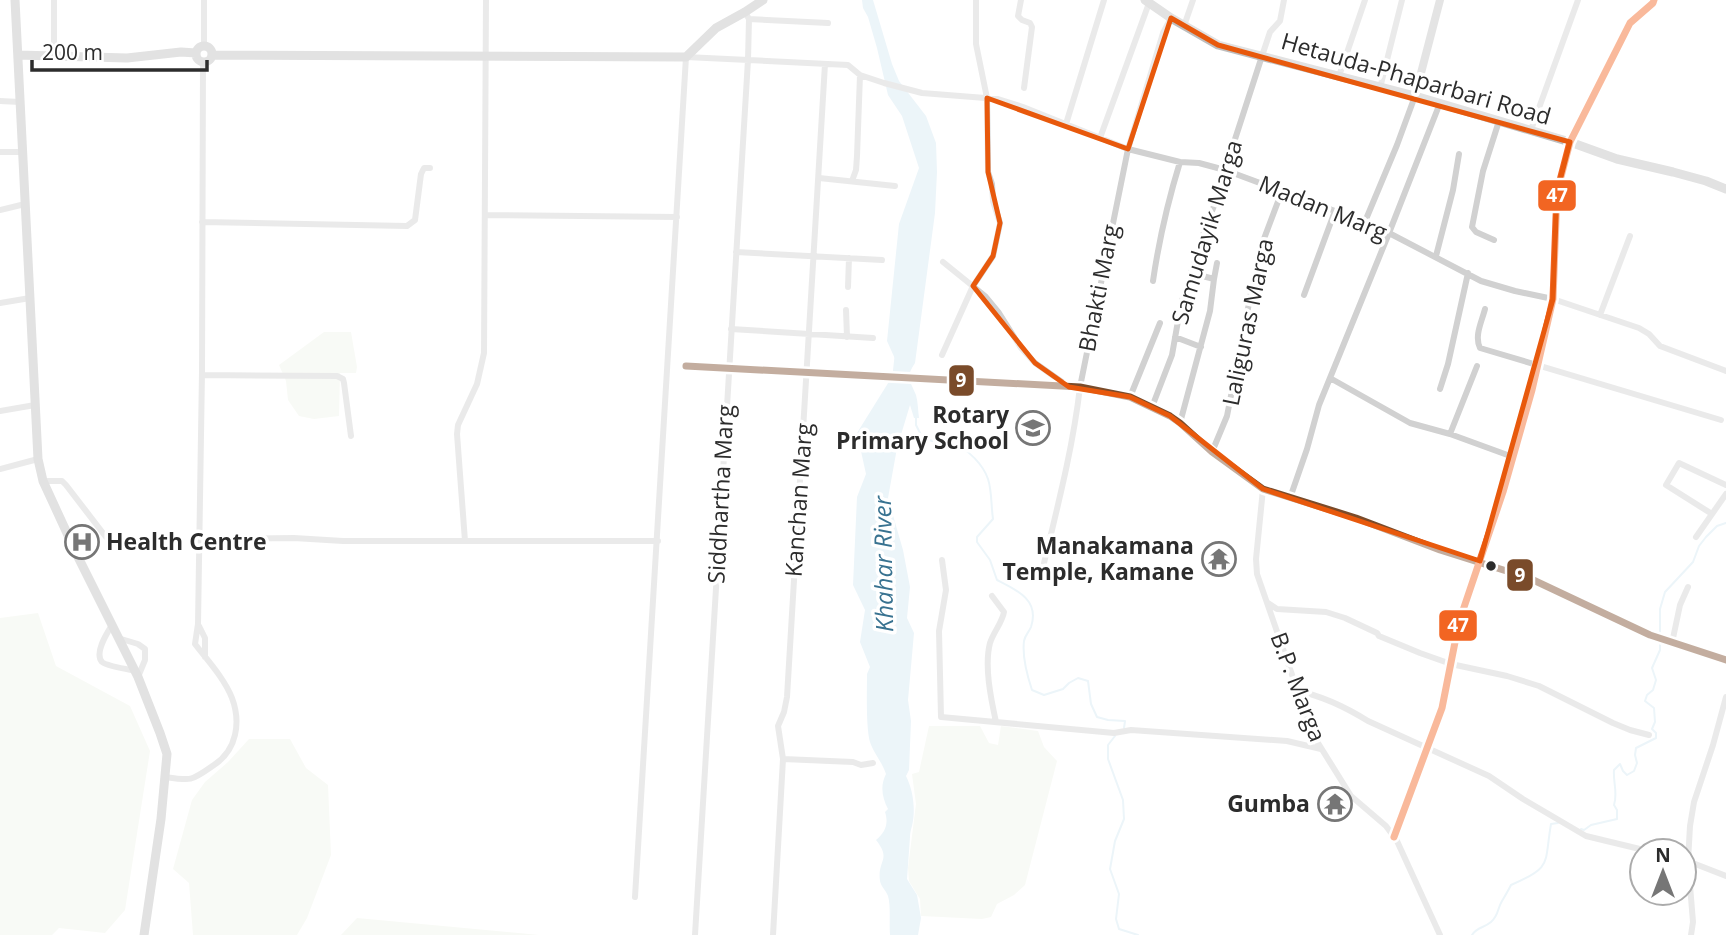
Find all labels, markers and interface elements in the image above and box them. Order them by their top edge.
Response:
street label: Hetauda-Phaparbari Road [1278,24,1555,132]
scale bar [32,28,206,72]
text: 200 m [42,38,103,66]
street label: Samudayik Marga [1163,136,1249,328]
street label: Madan Marg [1254,167,1393,248]
line badge: 47 [1537,179,1577,212]
text: 47 [1546,182,1568,208]
street label: Bhakti Marg [1070,221,1126,354]
street label: Laliguras Marga [1214,235,1280,408]
line badge: 9 [948,364,975,397]
text: 9 [956,367,967,393]
place label: Rotary Primary School [836,398,1010,456]
street label: Siddhartha Marg [699,403,741,584]
school or university icon: Rotary Primary School [1014,409,1052,447]
street label: Kanchan Marg [777,421,819,578]
water label: Khahar River [865,494,900,632]
hospital icon: Health Centre [63,523,101,561]
place label: Health Centre [106,525,267,557]
place label: Manakamana Temple, Kamane [1002,529,1194,587]
temple icon: Manakamana Temple, Kamane [1200,540,1238,578]
line badge: 9 [1506,558,1534,592]
unlabelled marker [1484,559,1498,573]
text: 9 [1515,562,1526,588]
line badge: 47 [1438,609,1478,642]
text: 47 [1447,612,1469,638]
street label: B.P. Marga [1263,627,1334,746]
temple icon: Gumba [1316,785,1354,823]
place label: Gumba [1227,787,1310,819]
north arrow [1628,837,1698,907]
text: N [1655,842,1671,868]

